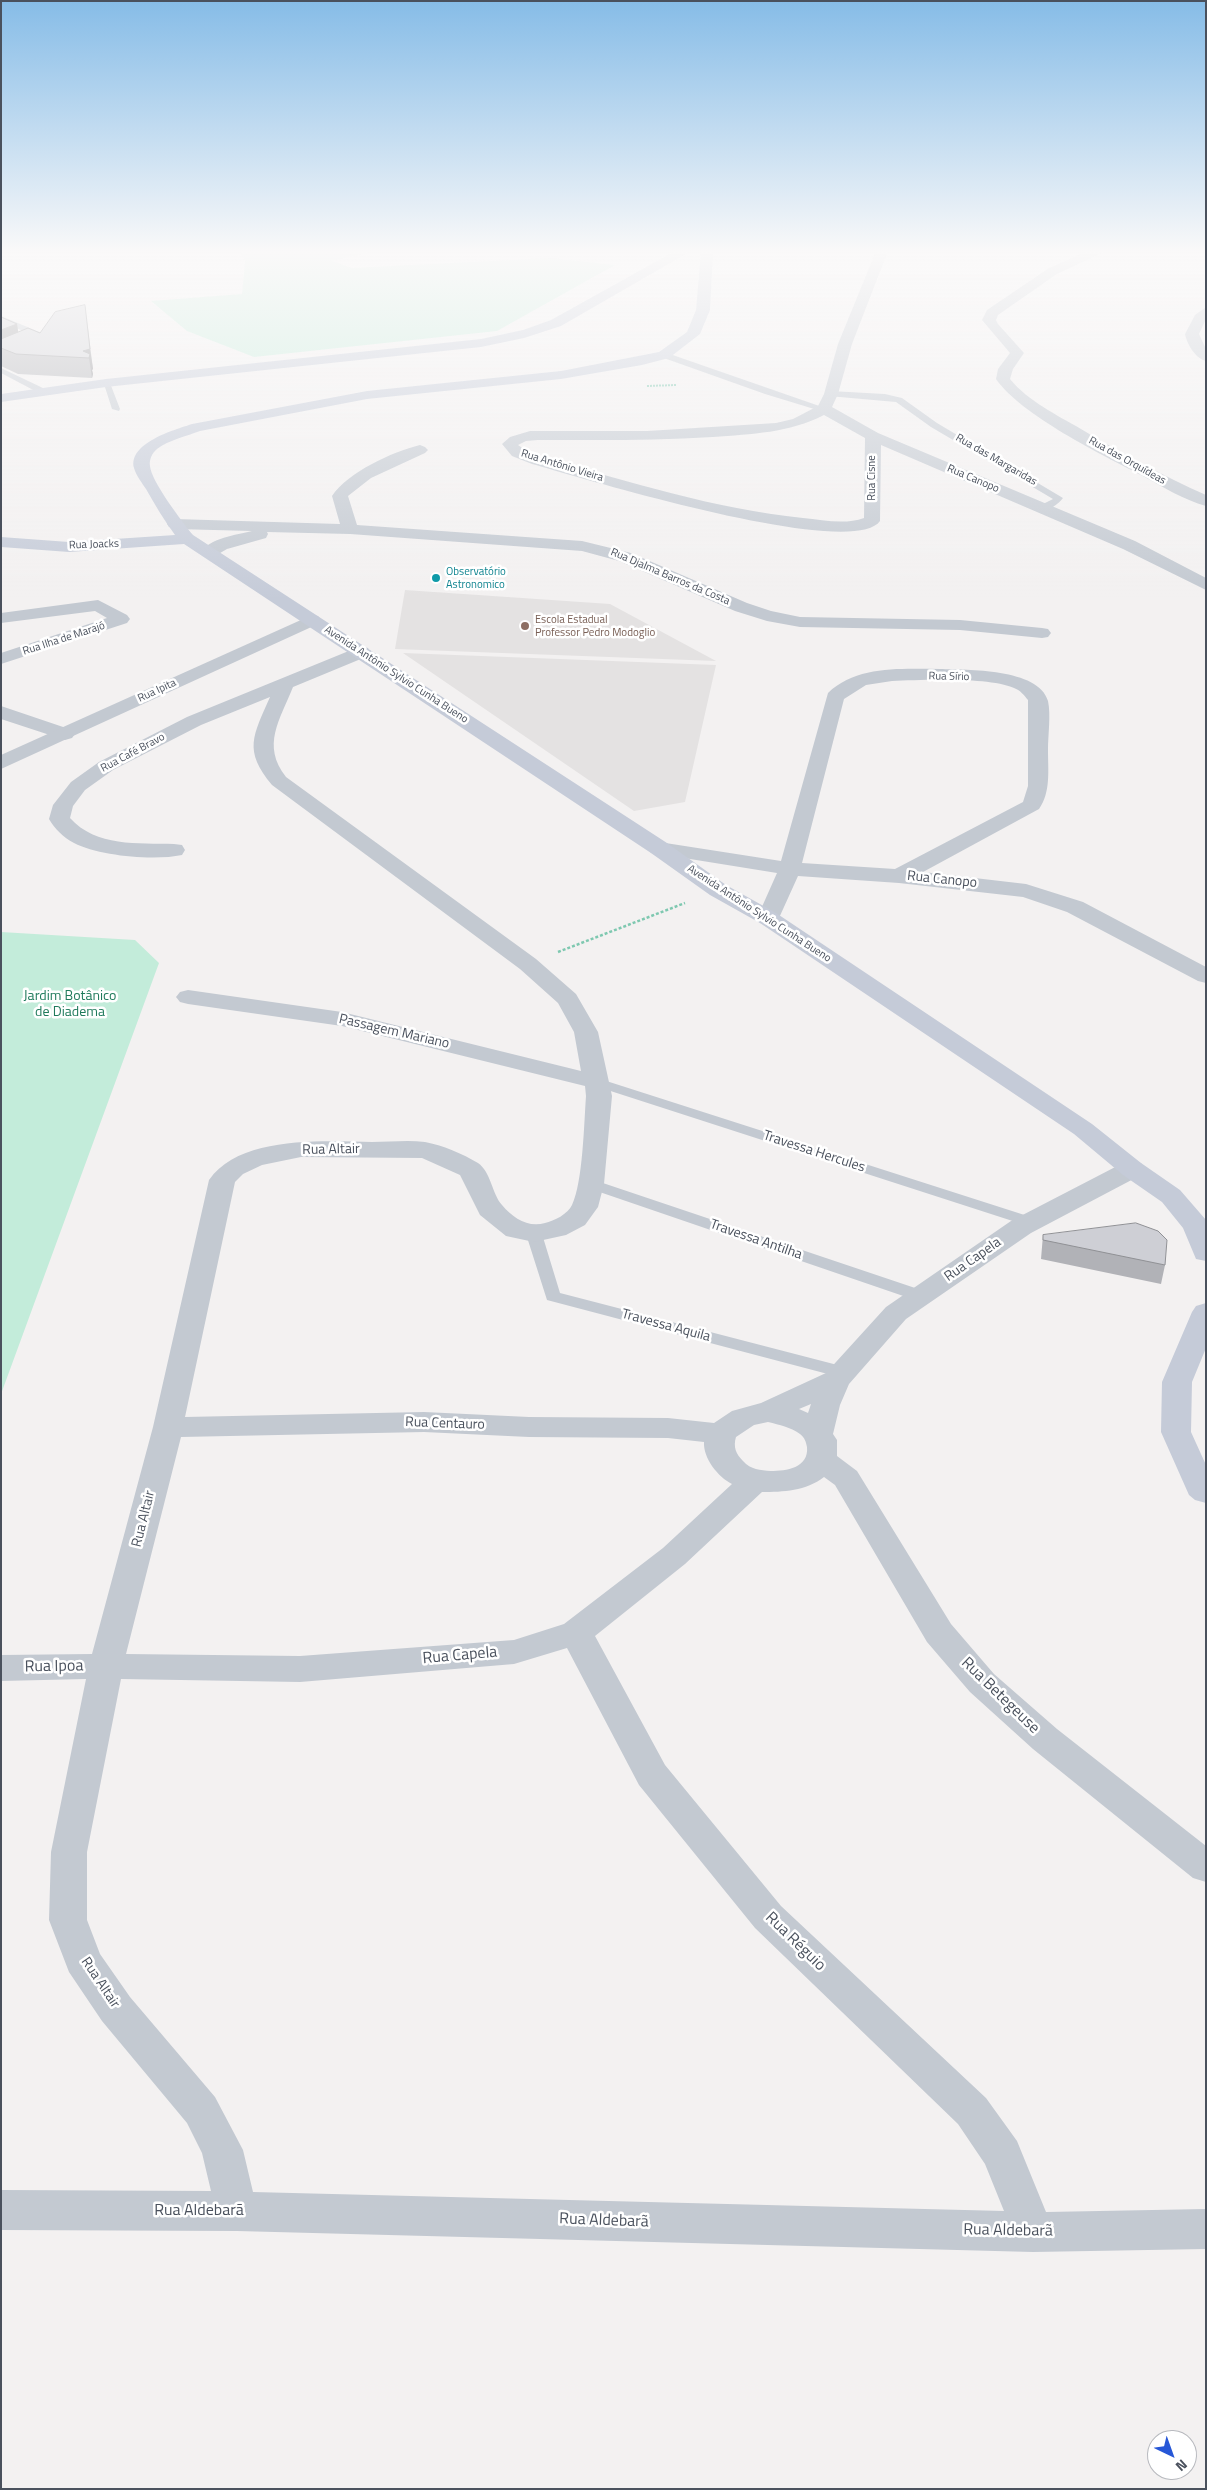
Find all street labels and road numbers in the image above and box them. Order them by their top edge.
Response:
street label: Rua das Margaridas [953,431,1039,489]
street label: Rua das Orquídeas [1086,434,1168,488]
street label: Rua Antônio Vieira [519,447,605,485]
street label: Rua Cisne [865,455,879,501]
street label: Rua Canopo [945,462,1001,496]
street label: Rua Joacks [69,538,119,552]
street label: Rua Djalma Barros da Costa [608,546,732,608]
street label: Rua Ilha de Marajó [21,619,107,659]
street label: Avenida Antônio Sylvio Cunha Bueno [322,624,470,726]
street label: Rua Sírio [928,670,970,684]
street label: Rua Ipita [136,676,178,706]
street label: Rua Café Bravo [99,731,167,775]
street label: Avenida Antônio Sylvio Cunha Bueno [685,863,833,965]
street label: Rua Canopo [906,868,978,892]
street label: Passagem Mariano [337,1011,451,1053]
street label: Travessa Hercules [761,1128,867,1176]
street label: Rua Altair [302,1141,360,1159]
street label: Travessa Antilha [708,1216,804,1264]
street label: Rua Capela [941,1234,1005,1286]
street label: Travessa Aquila [620,1306,712,1346]
street label: Rua Centauro [405,1414,485,1434]
street label: Rua Altair [129,1489,159,1549]
street label: Rua Capela [422,1643,498,1669]
street label: Rua Betegeuse [957,1654,1043,1738]
street label: Rua Ipoa [25,1657,83,1677]
street label: Rua Réguio [761,1909,829,1975]
street label: Rua Altair [77,1954,123,2012]
street label: Rua Aldebarã [154,2201,244,2221]
street label: Rua Aldebarã [559,2210,649,2232]
street label: Rua Aldebarã [963,2221,1053,2241]

